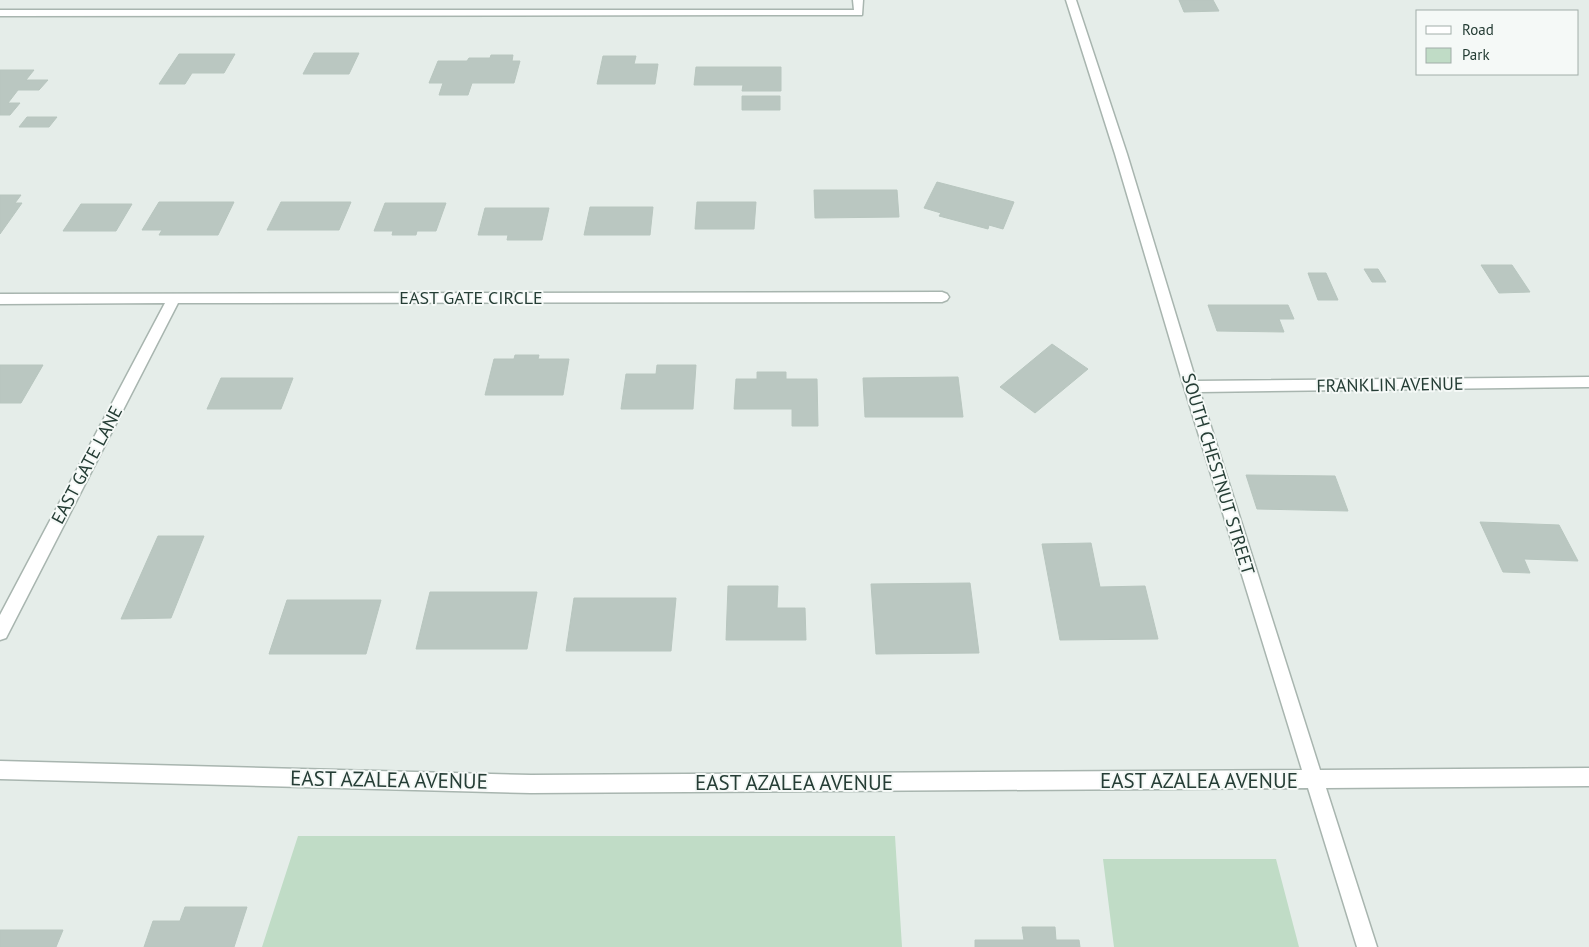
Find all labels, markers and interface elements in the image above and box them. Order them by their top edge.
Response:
legend [1416,10,1579,75]
text: Road [1462,20,1494,39]
text: Park [1462,45,1490,64]
street label: EAST GATE CIRCLE [399,286,543,309]
street label: SOUTH CHESTNUT STREET [1177,370,1260,577]
street label: FRANKLIN AVENUE [1316,372,1464,397]
street label: EAST GATE LANE [46,402,127,528]
street label: EAST AZALEA AVENUE [290,764,488,795]
street label: EAST AZALEA AVENUE [1100,767,1298,794]
street label: EAST AZALEA AVENUE [695,769,893,796]

